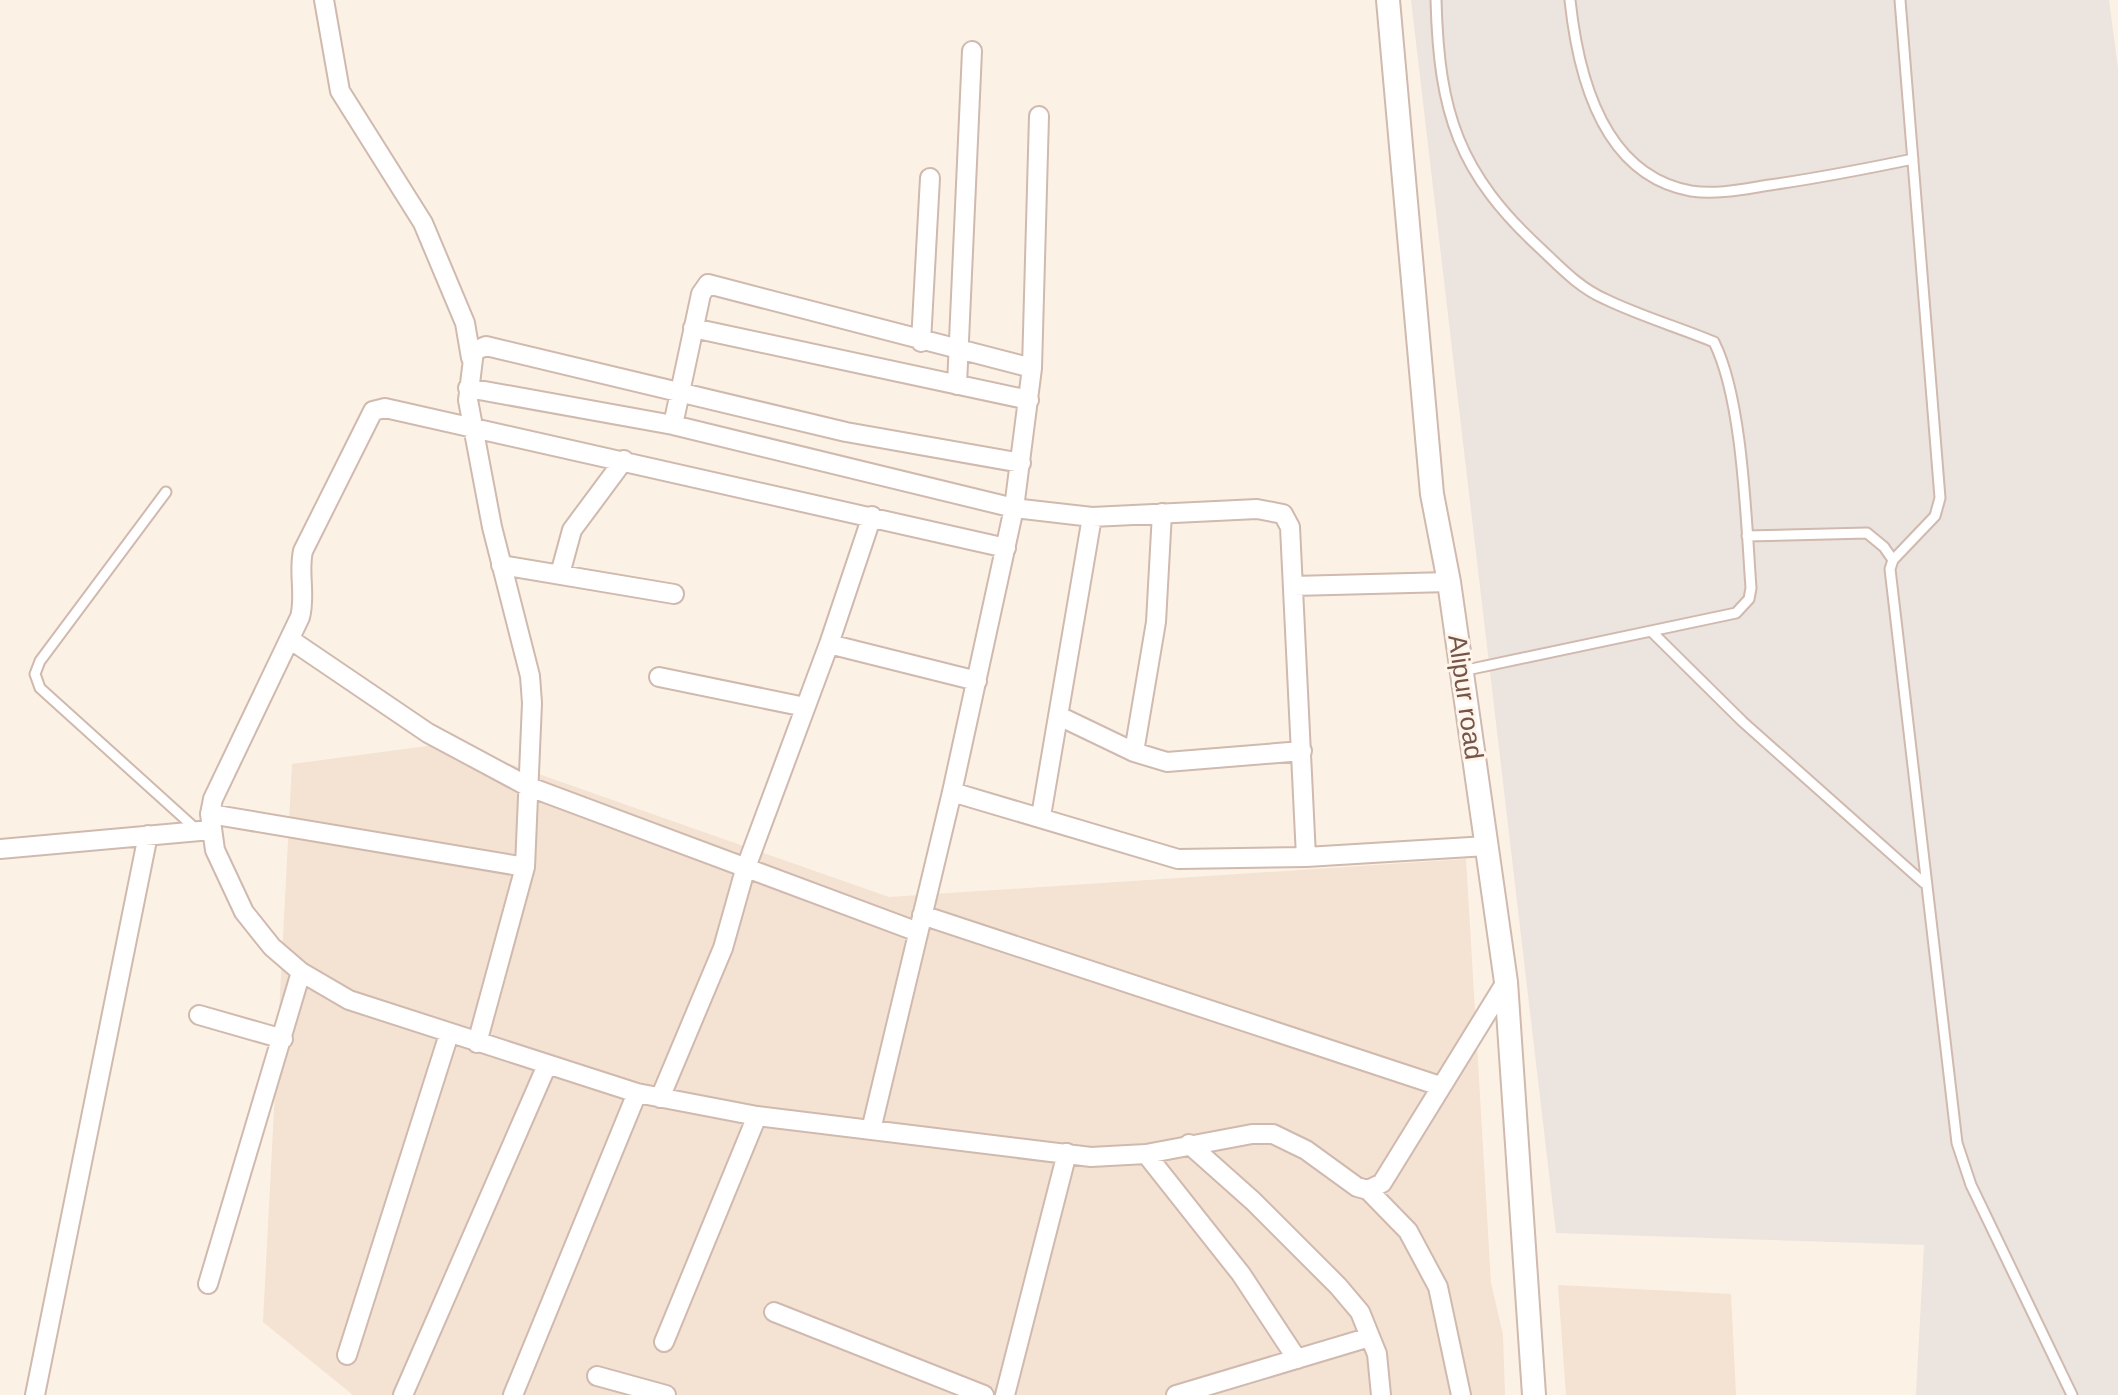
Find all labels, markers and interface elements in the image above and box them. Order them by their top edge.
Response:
street label: Alipur road [1442,633,1490,761]

